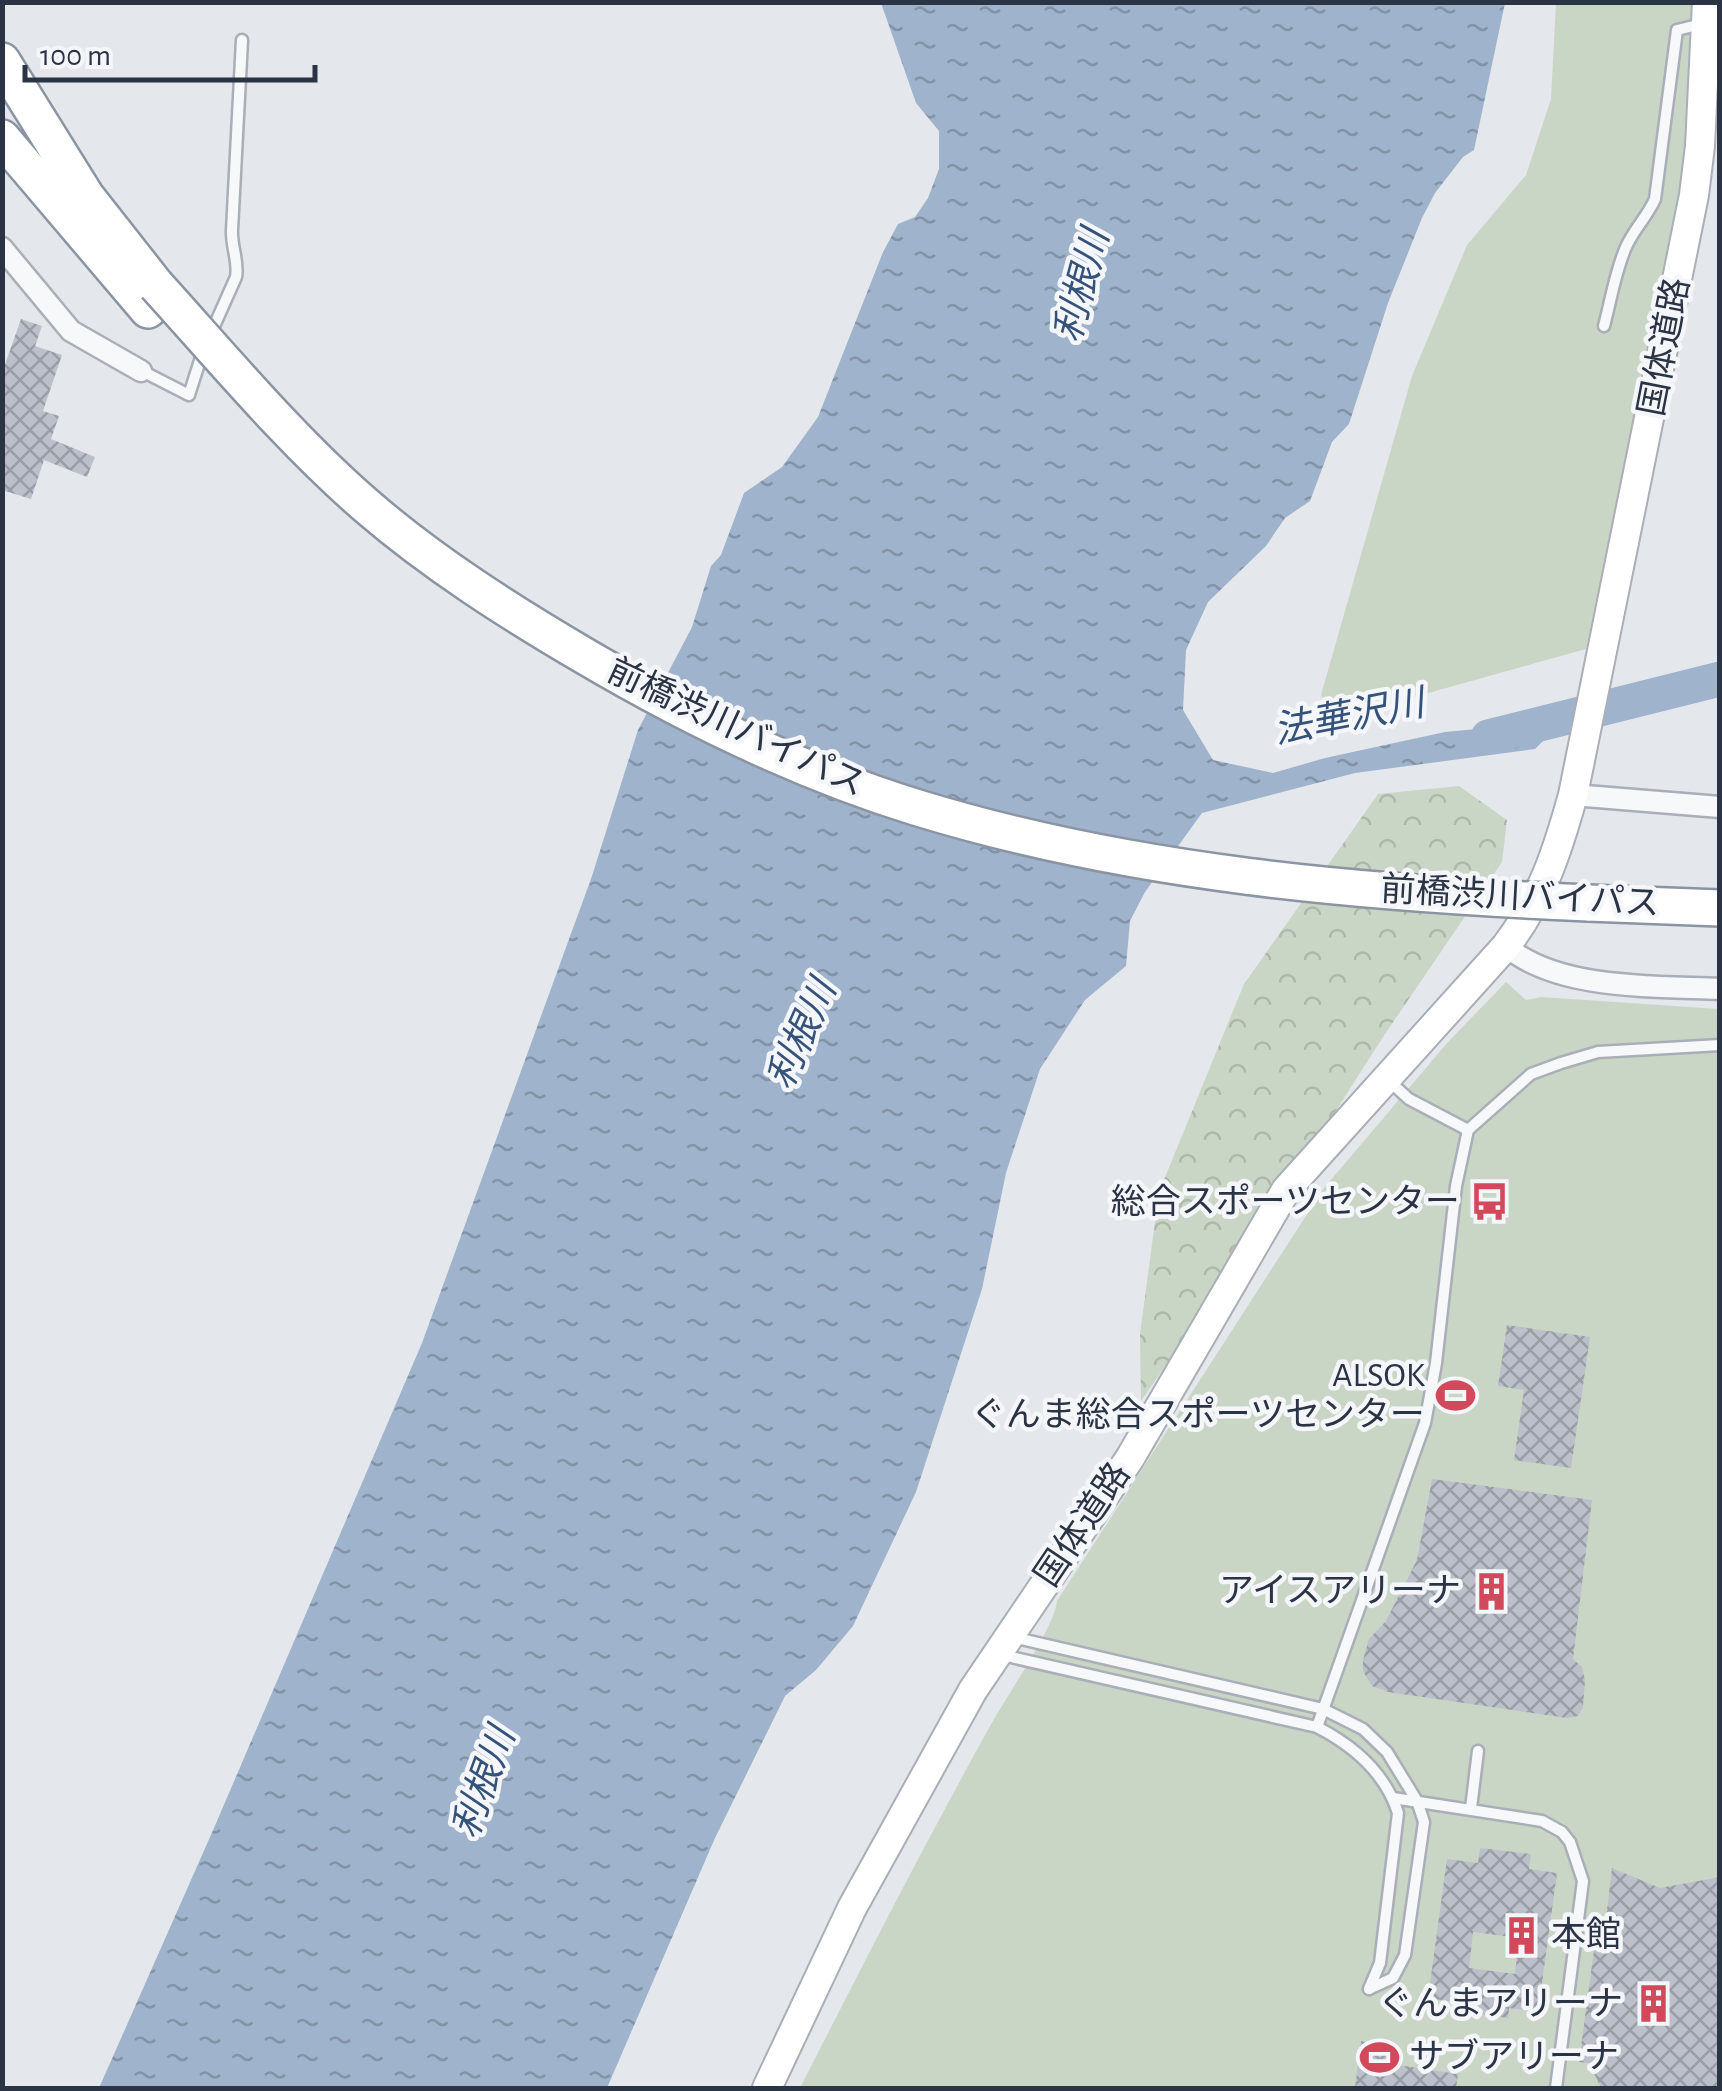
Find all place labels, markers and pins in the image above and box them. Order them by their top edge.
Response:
bus stop icon: 総合スポーツセンター [1469,1181,1511,1223]
place label: 総合スポーツセンター [1111,1183,1460,1220]
place label: ALSOK ぐんま総合スポーツセンター [971,1358,1426,1433]
sports icon: ALSOK ぐんま総合スポーツセンター [1434,1374,1476,1416]
building icon: アイスアリーナ [1470,1570,1512,1612]
place label: アイスアリーナ [1219,1574,1461,1609]
building icon: 本館 [1500,1914,1542,1956]
place label: 本館 [1551,1916,1621,1953]
building icon: ぐんまアリーナ [1632,1983,1674,2025]
place label: ぐんまアリーナ [1378,1986,1623,2022]
sports icon: サブアリーナ [1358,2036,1400,2078]
place label: サブアリーナ [1409,2038,1619,2075]

